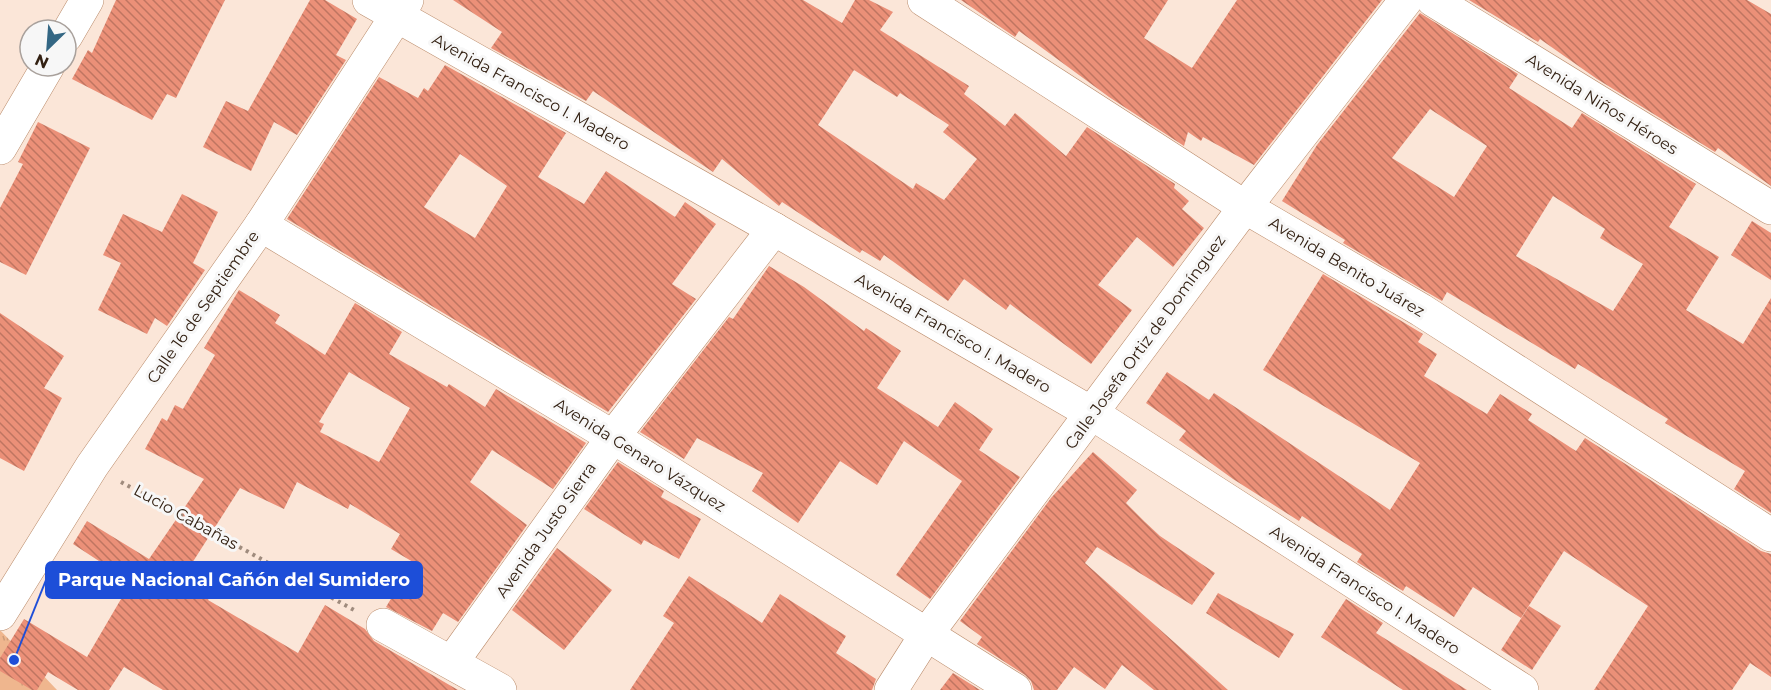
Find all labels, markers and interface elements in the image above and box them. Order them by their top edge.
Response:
north arrow [18,18,78,78]
street label: Avenida Francisco I. Madero [429,30,633,154]
street label: Avenida Niños Héroes [1523,49,1682,159]
text: N [32,50,52,72]
street label: Avenida Benito Juárez [1266,213,1428,321]
street label: Calle 16 de Septiembre [143,227,263,387]
street label: Calle Josefa Ortiz de Domínguez [1061,231,1229,453]
street label: Avenida Francisco I. Madero [852,269,1054,397]
street label: Avenida Genaro Vázquez [551,394,729,516]
street label: Avenida Justo Sierra [492,459,600,601]
street label: Lucio Cabañas [130,480,242,554]
street label: Avenida Francisco I. Madero [1266,521,1464,659]
callout: Parque Nacional Cañón del Sumidero [46,562,422,598]
text: Parque Nacional Cañón del Sumidero [58,569,410,591]

